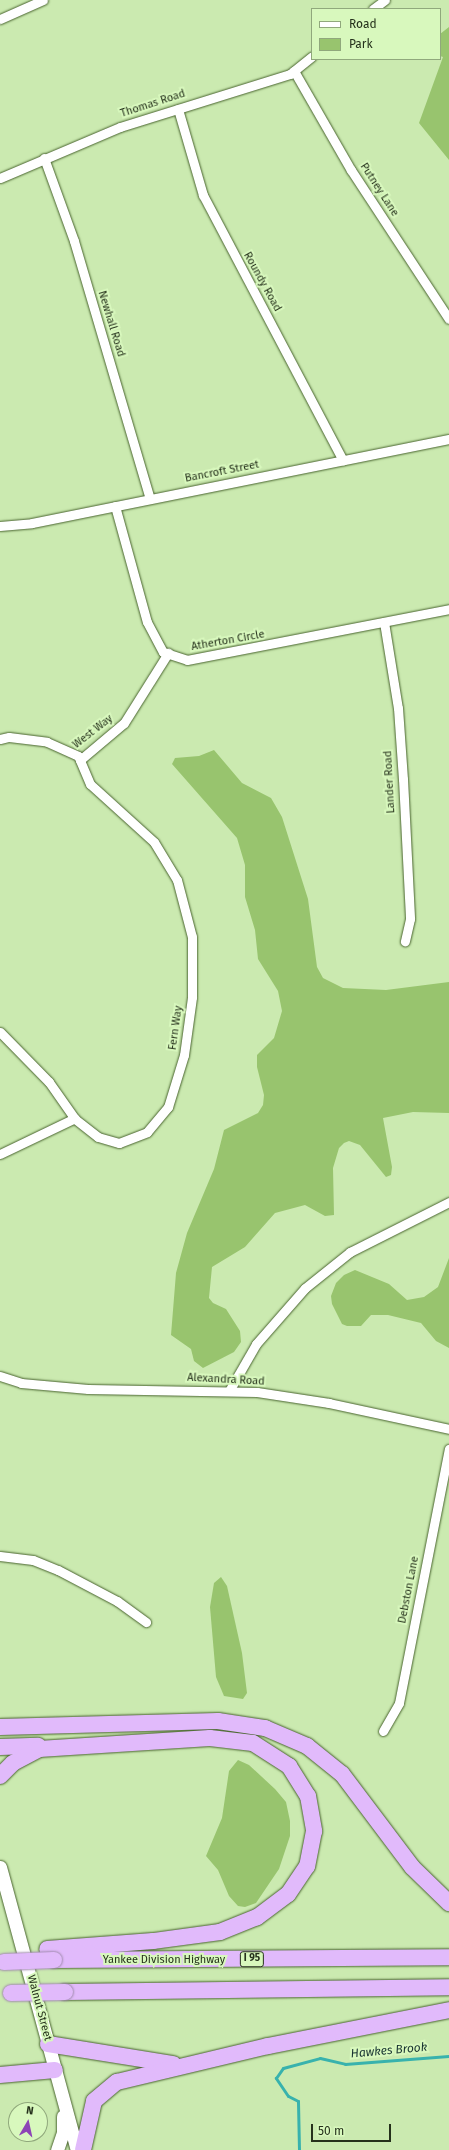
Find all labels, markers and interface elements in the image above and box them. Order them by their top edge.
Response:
legend [311,8,441,60]
text: Road [349,17,377,31]
text: Park [349,37,373,51]
street label: Thomas Road [119,87,187,121]
street label: Putney Lane [357,161,401,219]
street label: Roundy Road [240,250,284,314]
street label: Newhall Road [95,289,127,359]
street label: Bancroft Street [184,458,260,486]
street label: Atherton Circle [190,628,266,654]
street label: West Way [70,712,116,752]
street label: Lander Road [382,750,398,814]
street label: Fern Way [166,1005,186,1051]
street label: Alexandra Road [187,1371,265,1389]
street label: Debston Lane [396,1555,422,1625]
road number: I 95 [239,1951,265,1967]
street label: Yankee Division Highway [103,1953,225,1967]
street label: Walnut Street [24,1974,54,2042]
water label: Hawkes Brook [350,2040,428,2062]
north arrow [8,2102,48,2142]
text: N [25,2104,34,2118]
scale bar [313,2116,393,2142]
text: 50 m [318,2124,344,2138]

